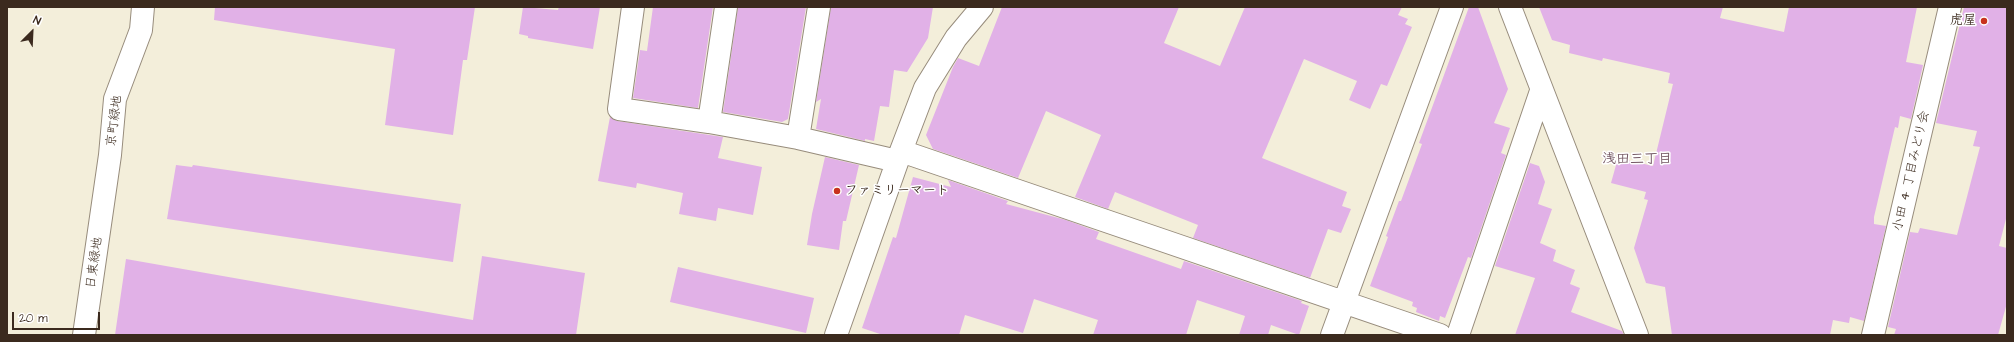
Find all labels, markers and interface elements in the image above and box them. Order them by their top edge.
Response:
north arrow [12,12,52,52]
text: N [31,12,43,29]
place label: 虎屋 [1950,13,1976,29]
marker: 虎屋 [1979,16,1989,26]
street label: 京町緑地 [104,94,126,148]
street label: 小田 4 丁目みどり会 [1891,109,1933,233]
district label: 浅田三丁目 [1602,152,1672,168]
place label: ファミリーマート [845,183,949,199]
marker: ファミリーマート [832,186,842,196]
street label: 日東緑地 [84,236,106,290]
scale bar [14,304,102,330]
text: 20 m [19,310,48,327]

